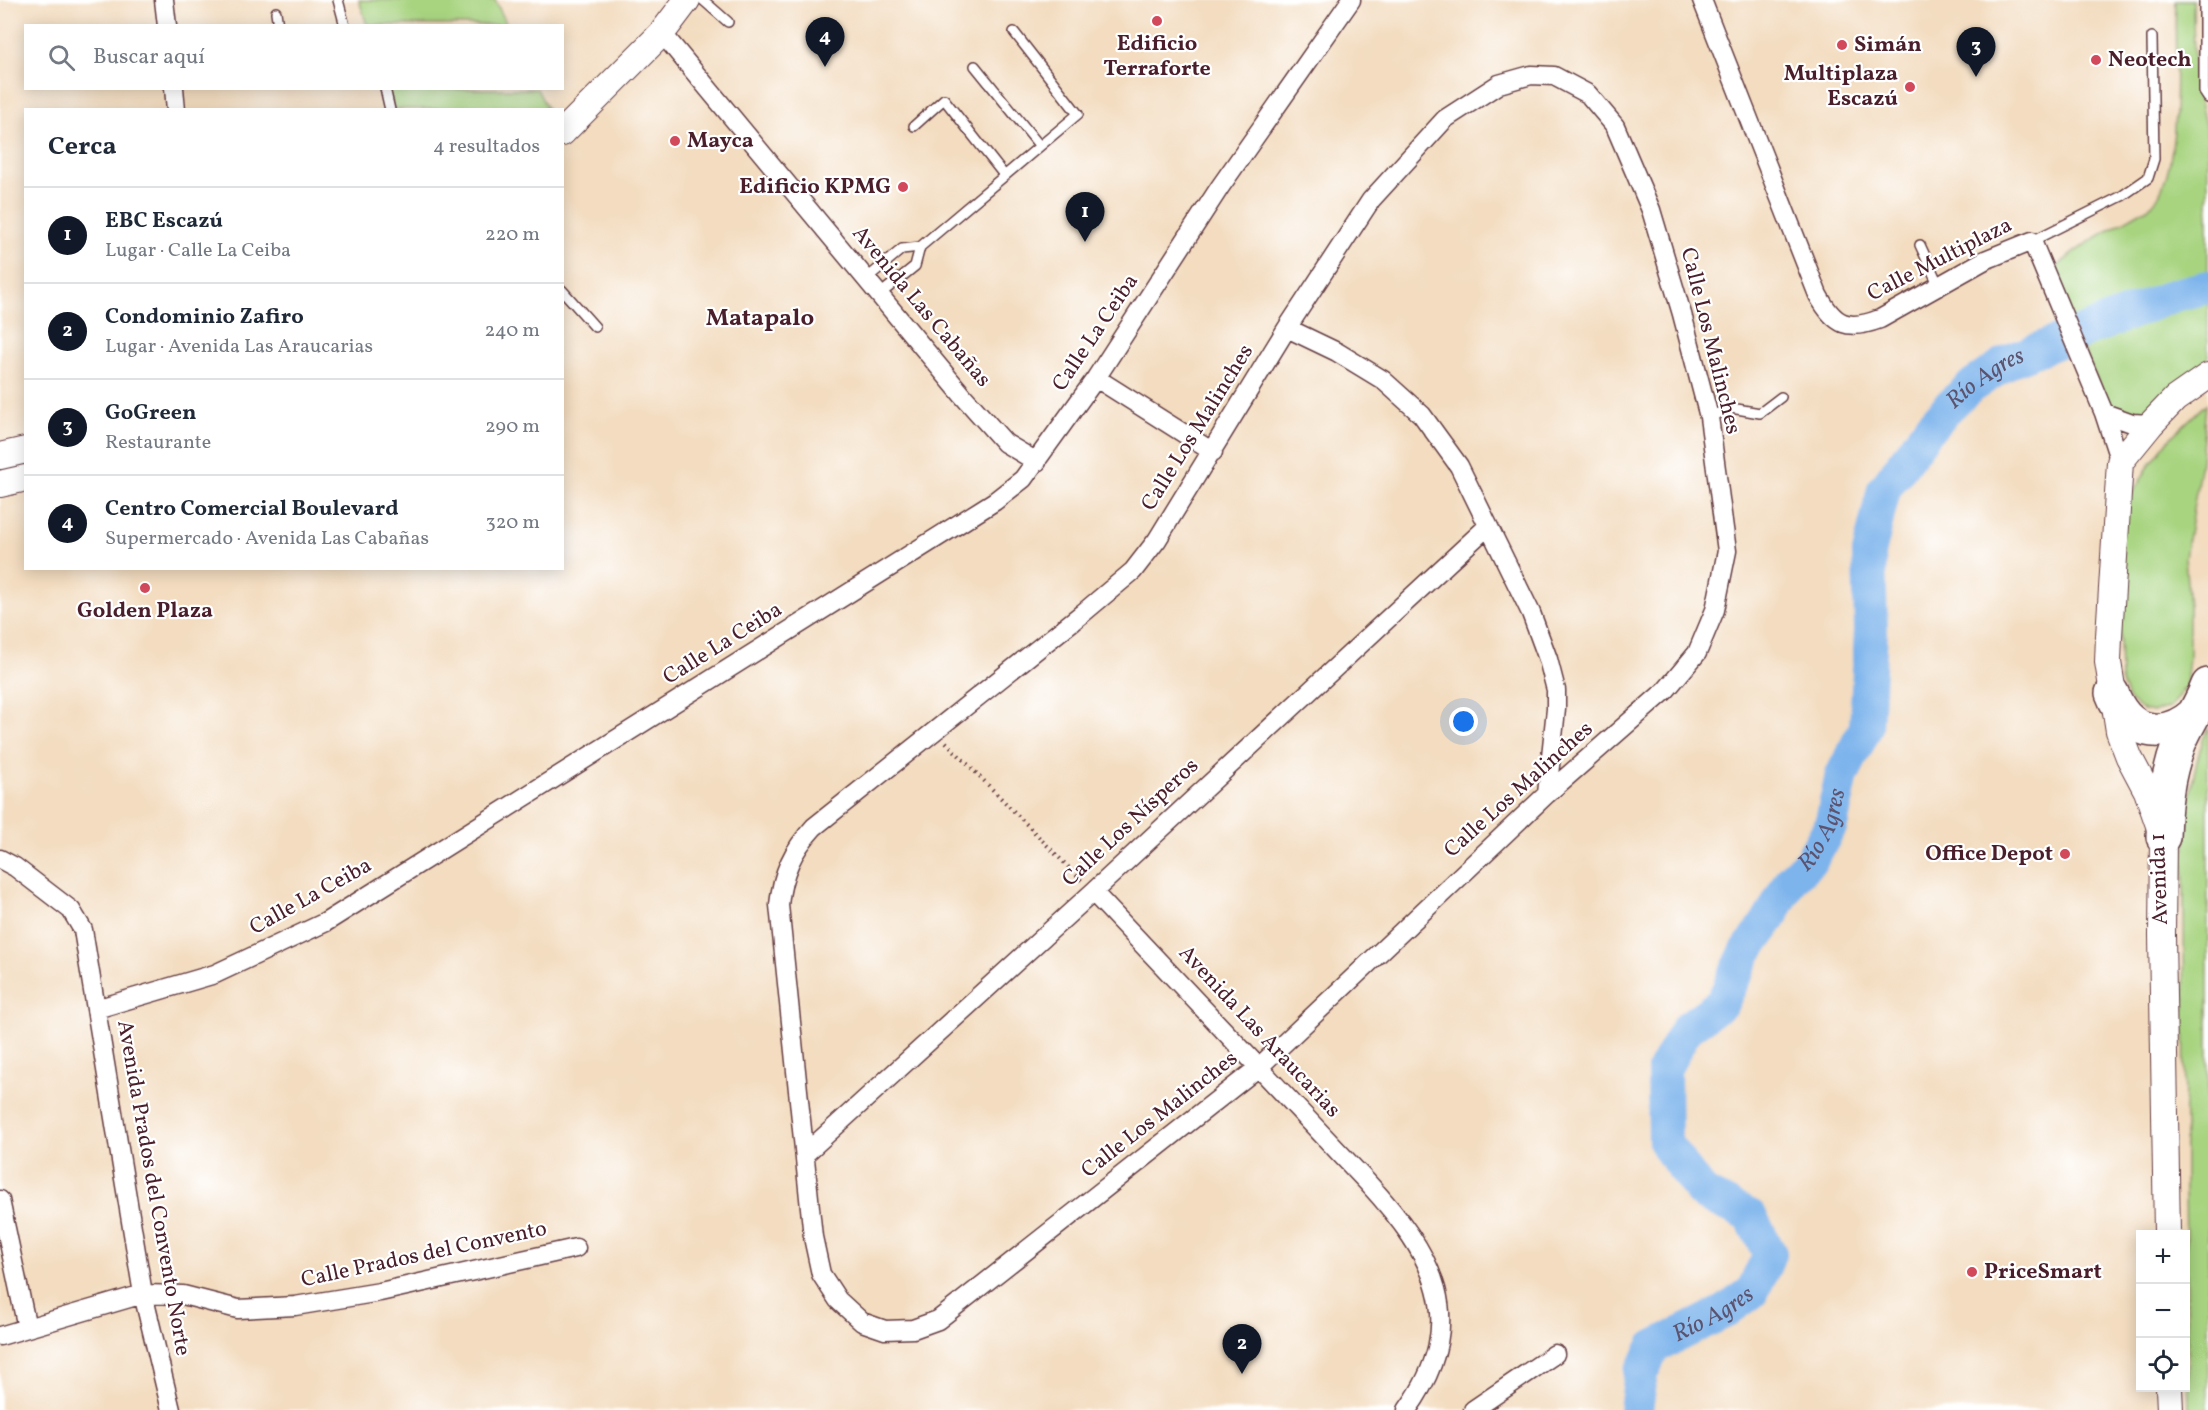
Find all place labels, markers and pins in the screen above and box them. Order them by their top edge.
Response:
marker: Edificio Terraforte [1150,14,1164,28]
pin: 4 [806,17,844,67]
pin: 3 [1956,28,1996,77]
place label: Edificio Terraforte [1103,29,1211,85]
place label: Simán [1854,30,1922,61]
marker: Simán [1835,38,1849,52]
place label: Neotech [2108,45,2192,76]
marker: Neotech [2089,53,2103,67]
place label: Multiplaza Escazú [1784,59,1898,115]
marker: Multiplaza Escazú [1903,80,1917,94]
place label: Mayca [687,126,754,157]
marker: Mayca [668,134,682,148]
place label: Edificio KPMG [739,172,891,203]
marker: Edificio KPMG [896,180,910,194]
pin: 1 [1066,192,1104,242]
marker: Golden Plaza [138,581,152,595]
place label: Golden Plaza [77,596,213,627]
place label: Office Depot [1925,839,2053,870]
marker: Office Depot [2058,847,2072,861]
place label: PriceSmart [1984,1257,2102,1288]
marker: PriceSmart [1965,1265,1979,1279]
pin: 2 [1222,1324,1262,1374]

